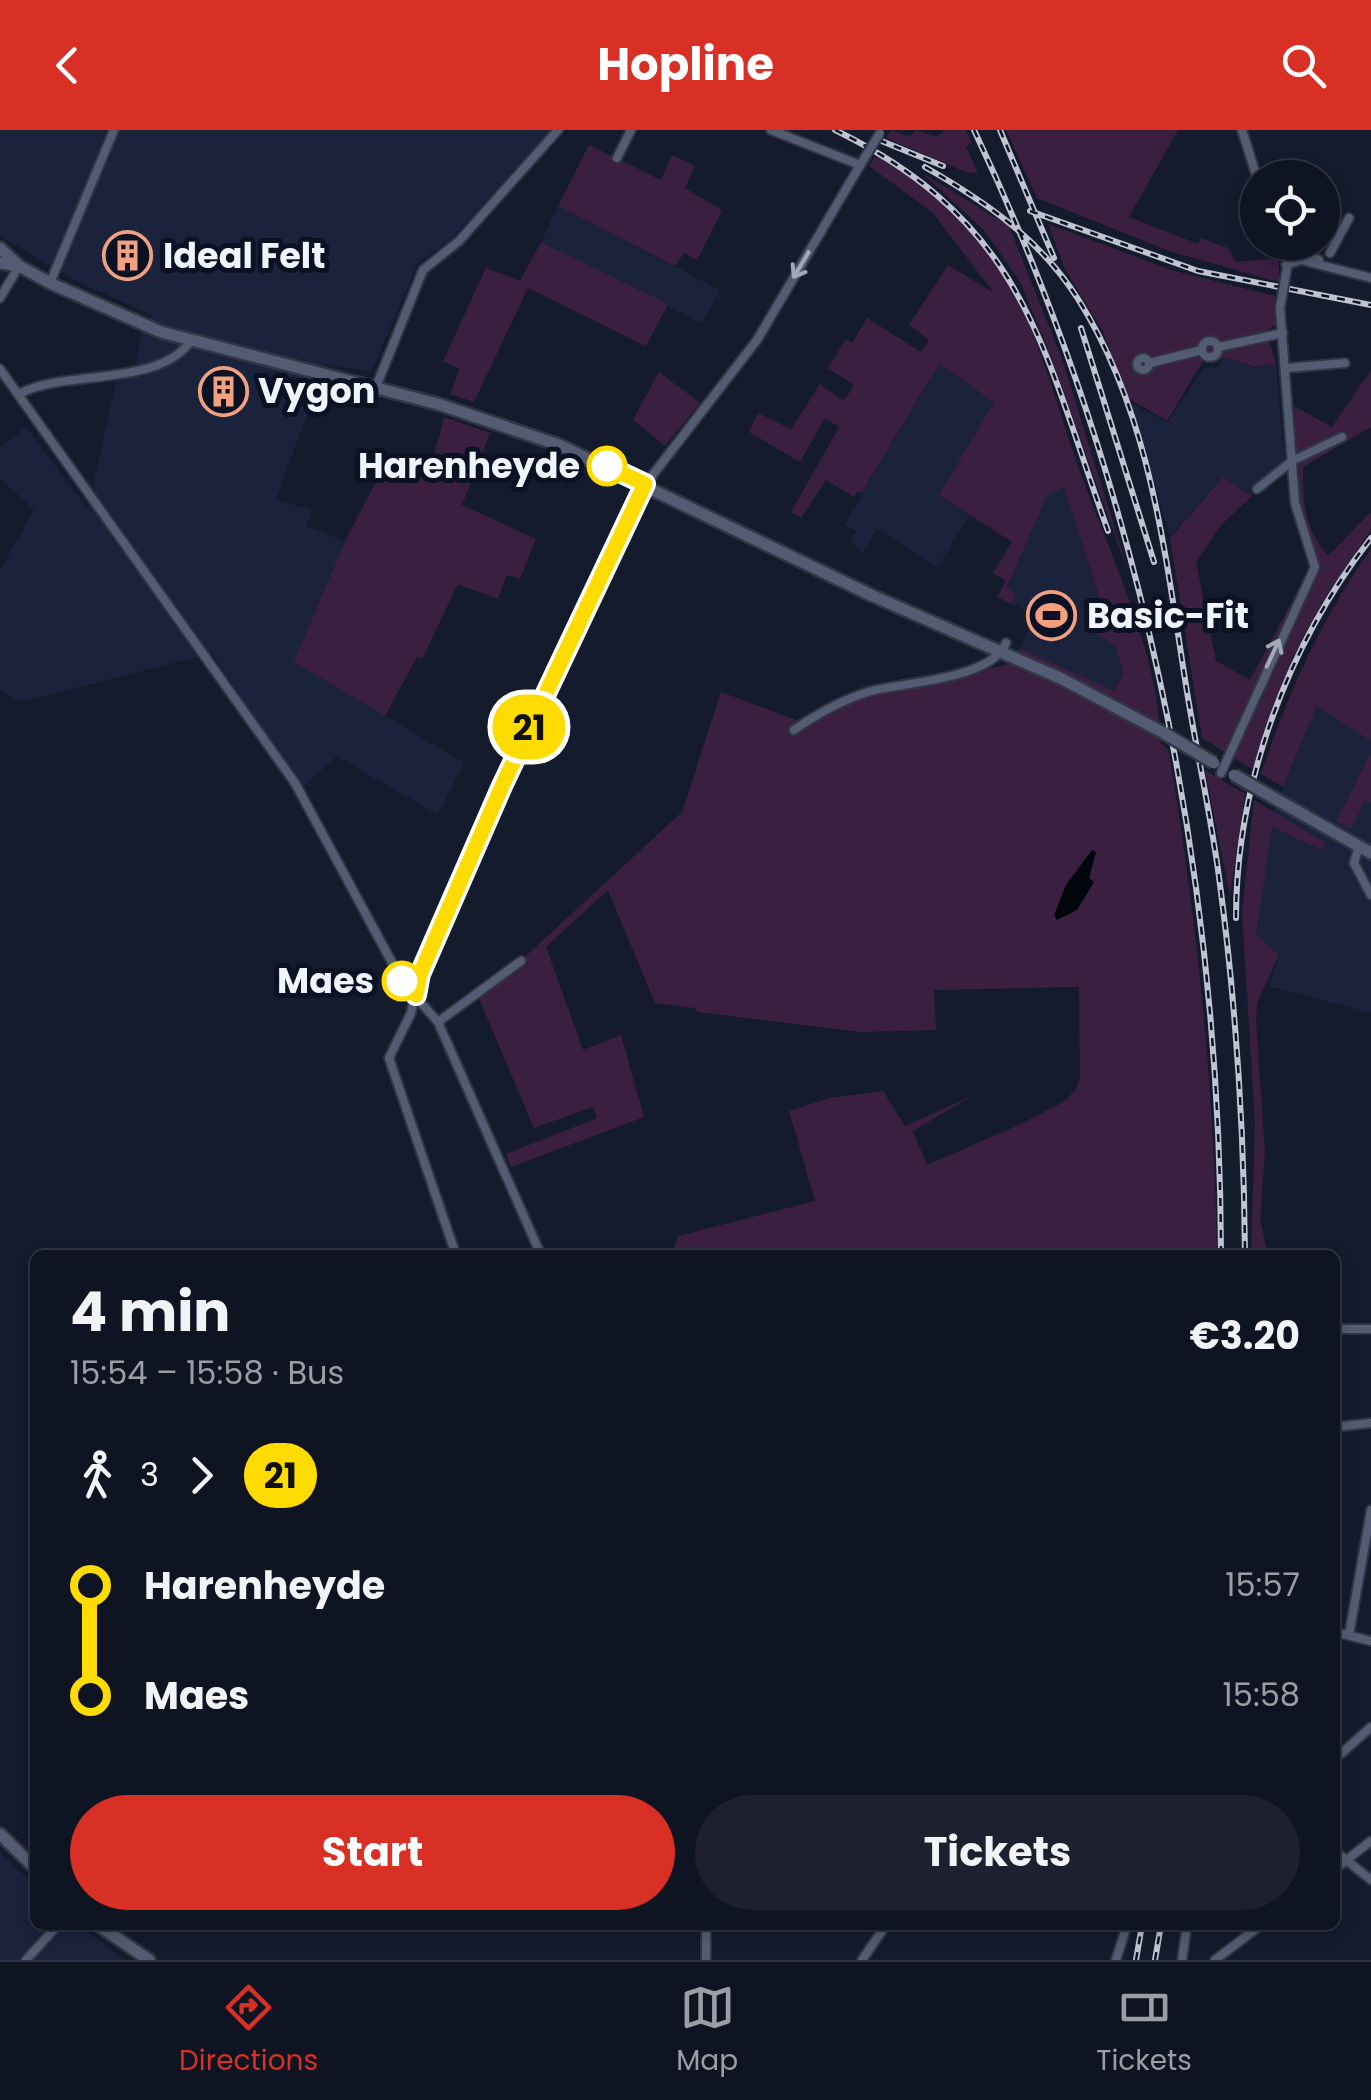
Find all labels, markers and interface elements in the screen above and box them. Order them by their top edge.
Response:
text: Hopline [597,33,774,96]
icon: back [40,38,95,93]
icon: search [1276,38,1331,93]
map controls [1240,160,1340,260]
button: locate [1240,160,1340,260]
building icon: Ideal Felt [102,230,154,282]
place label: Ideal Felt [163,231,325,280]
one-way arrow [791,250,811,279]
building icon: Vygon [197,365,249,417]
place label: Vygon [258,366,375,415]
place label: Harenheyde [358,441,580,490]
marker: Harenheyde [588,447,626,485]
sports icon: Basic-Fit [1026,590,1078,642]
place label: Basic-Fit [1087,591,1249,640]
one-way arrow [1265,638,1283,669]
line badge: 21 [484,694,574,760]
text: 21 [512,703,546,752]
place label: Maes [277,956,374,1005]
marker: Maes [383,962,421,1000]
text: 4 min [70,1273,230,1350]
text: €3.20 [1190,1309,1300,1362]
text: 15:54 – 15:58 · Bus [70,1350,344,1395]
icon: walk [70,1448,125,1503]
icon: forward [174,1448,229,1503]
text: 21 [264,1451,297,1500]
text: 3 [140,1452,159,1497]
text: Harenheyde [144,1559,385,1612]
text: 15:57 [1225,1562,1300,1607]
text: Maes [144,1669,249,1722]
text: 15:58 [1223,1672,1300,1717]
button: Start [70,1795,675,1910]
button: Tickets [695,1795,1300,1910]
tab: Directions [179,1980,318,2082]
tab: Map [676,1980,738,2082]
tab: Tickets [1096,1980,1192,2082]

